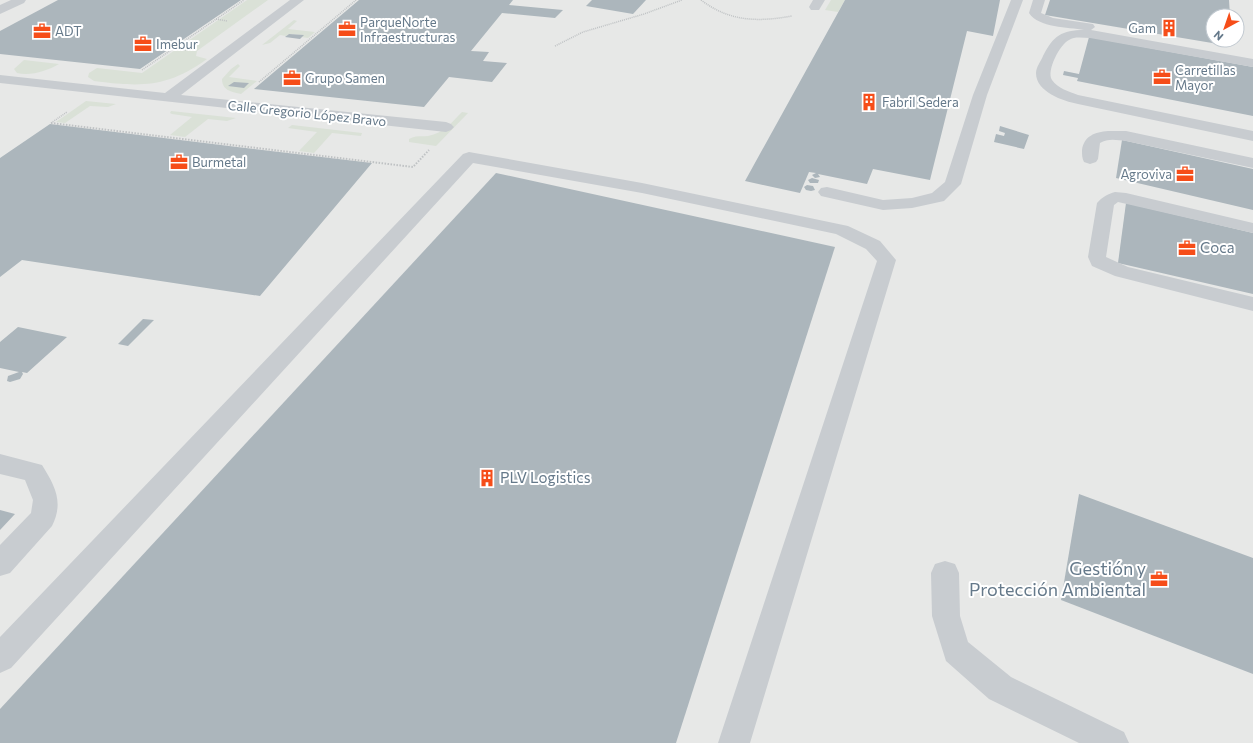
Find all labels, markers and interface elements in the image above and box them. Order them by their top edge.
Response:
north arrow [1205,8,1245,48]
place label: ParqueNorte Infraestructuras [360,14,455,45]
building icon: Gam [1159,18,1179,38]
office icon: ParqueNorte Infraestructuras [337,19,357,39]
place label: Gam [1128,20,1156,36]
office icon: ADT [32,21,52,41]
place label: ADT [55,23,81,39]
text: N [1211,28,1226,44]
office icon: Imebur [133,34,153,54]
place label: Imebur [156,36,198,52]
place label: Carretillas Mayor [1175,62,1236,93]
office icon: Carretillas Mayor [1152,67,1172,87]
office icon: Grupo Samen [282,68,302,88]
place label: Grupo Samen [305,70,385,86]
building icon: Fabril Sedera [859,92,879,112]
place label: Fabril Sedera [882,94,959,110]
street label: Calle Gregorio López Bravo [227,97,387,129]
office icon: Burmetal [169,152,189,172]
place label: Burmetal [192,154,246,170]
office icon: Agroviva [1175,164,1195,184]
place label: Agroviva [1120,166,1172,182]
office icon: Coca [1177,238,1197,258]
place label: Coca [1200,238,1235,256]
building icon: PLV Logistics [477,468,497,488]
place label: PLV Logistics [500,468,591,486]
place label: Gestión y Protección Ambiental [969,557,1146,600]
office icon: Gestión y Protección Ambiental [1149,569,1169,589]

